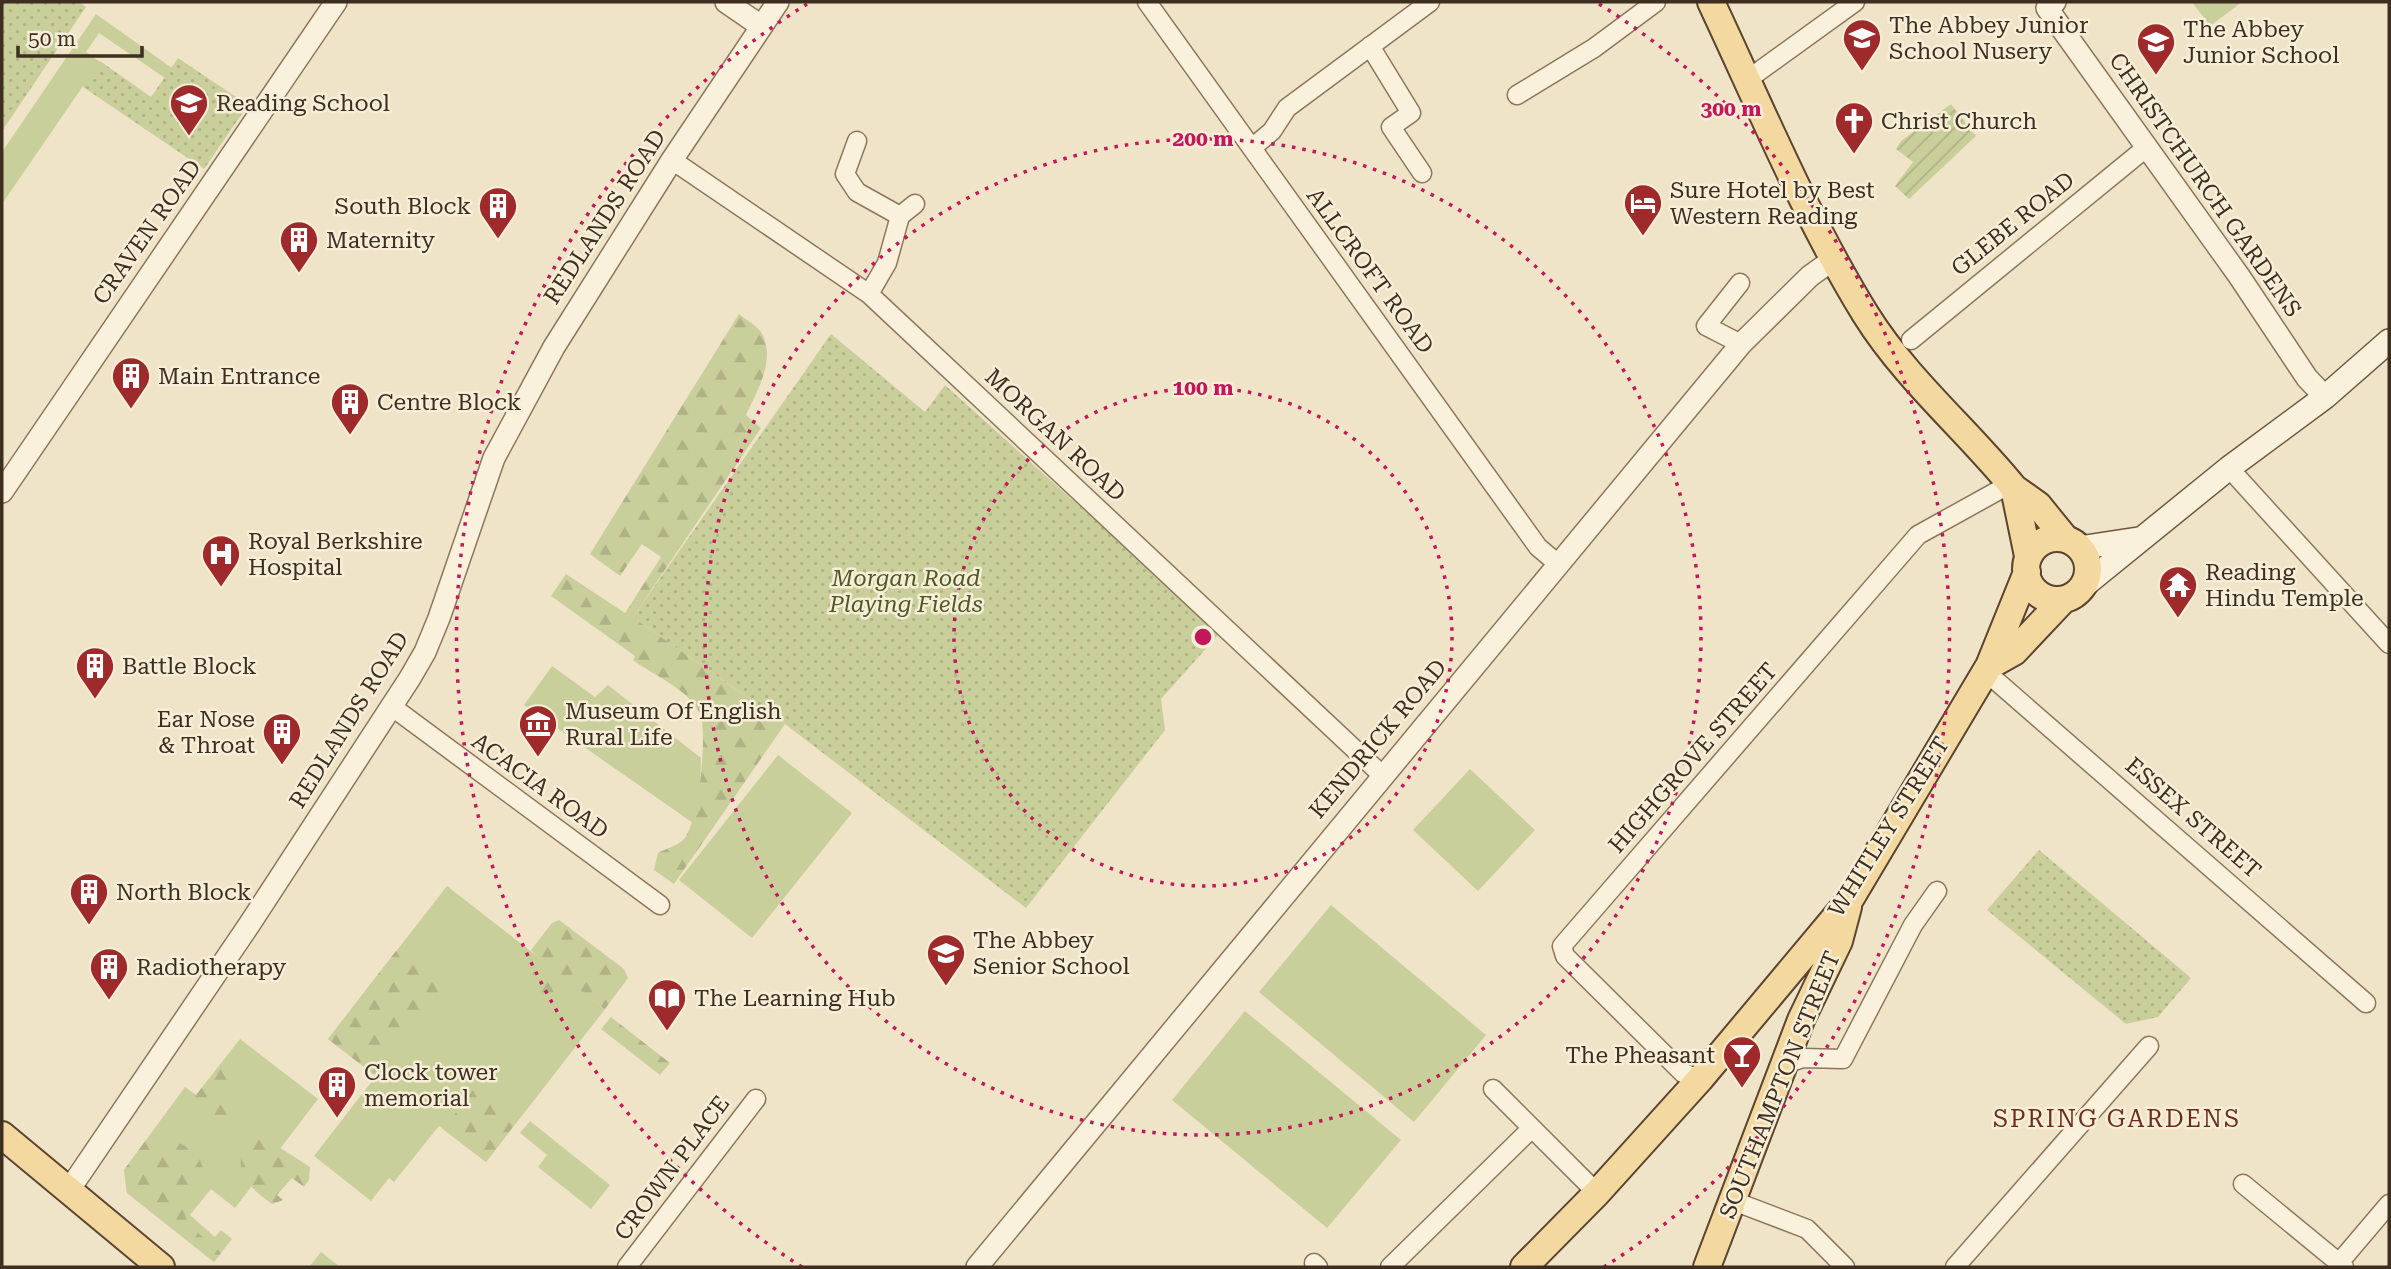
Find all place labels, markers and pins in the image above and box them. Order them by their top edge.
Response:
place label: The Abbey Junior School Nusery [1889,12,2088,65]
place label: The Abbey Junior School [2183,16,2339,69]
school or university icon: The Abbey Junior School Nusery [1841,17,1883,72]
school or university icon: The Abbey Junior School [2135,21,2177,76]
school or university icon: Reading School [168,82,210,137]
place label: Reading School [216,90,390,117]
church icon: Christ Church [1833,100,1875,155]
place label: Christ Church [1881,108,2037,135]
place label: Sure Hotel by Best Western Reading [1670,177,1875,230]
hotel icon: Sure Hotel by Best Western Reading [1622,182,1664,237]
building icon: South Block [477,185,519,240]
place label: South Block [335,193,471,220]
building icon: Maternity [278,219,320,274]
place label: Maternity [326,227,435,254]
building icon: Main Entrance [110,355,152,410]
place label: Main Entrance [158,363,320,390]
building icon: Centre Block [329,381,371,436]
place label: Centre Block [377,389,522,416]
place label: Royal Berkshire Hospital [248,528,423,581]
hospital icon: Royal Berkshire Hospital [200,533,242,588]
place label: Reading Hindu Temple [2205,559,2364,612]
temple icon: Reading Hindu Temple [2157,564,2199,619]
centre of rings [1191,625,1215,649]
building icon: Battle Block [74,645,116,700]
place label: Battle Block [122,653,257,680]
place label: Museum Of English Rural Life [565,698,782,751]
museum icon: Museum Of English Rural Life [517,703,559,758]
place label: Ear Nose & Throat [157,706,255,759]
building icon: Ear Nose & Throat [261,711,303,766]
building icon: North Block [68,871,110,926]
place label: North Block [116,879,252,906]
place label: The Abbey Senior School [973,927,1130,980]
school or university icon: The Abbey Senior School [925,932,967,987]
building icon: Radiotherapy [88,946,130,1001]
place label: Radiotherapy [136,954,287,981]
library icon: The Learning Hub [646,977,688,1032]
place label: The Learning Hub [694,985,896,1012]
bar icon: The Pheasant [1721,1034,1763,1089]
place label: The Pheasant [1565,1042,1715,1069]
place label: Clock tower memorial [364,1059,498,1112]
building icon: Clock tower memorial [316,1064,358,1119]

